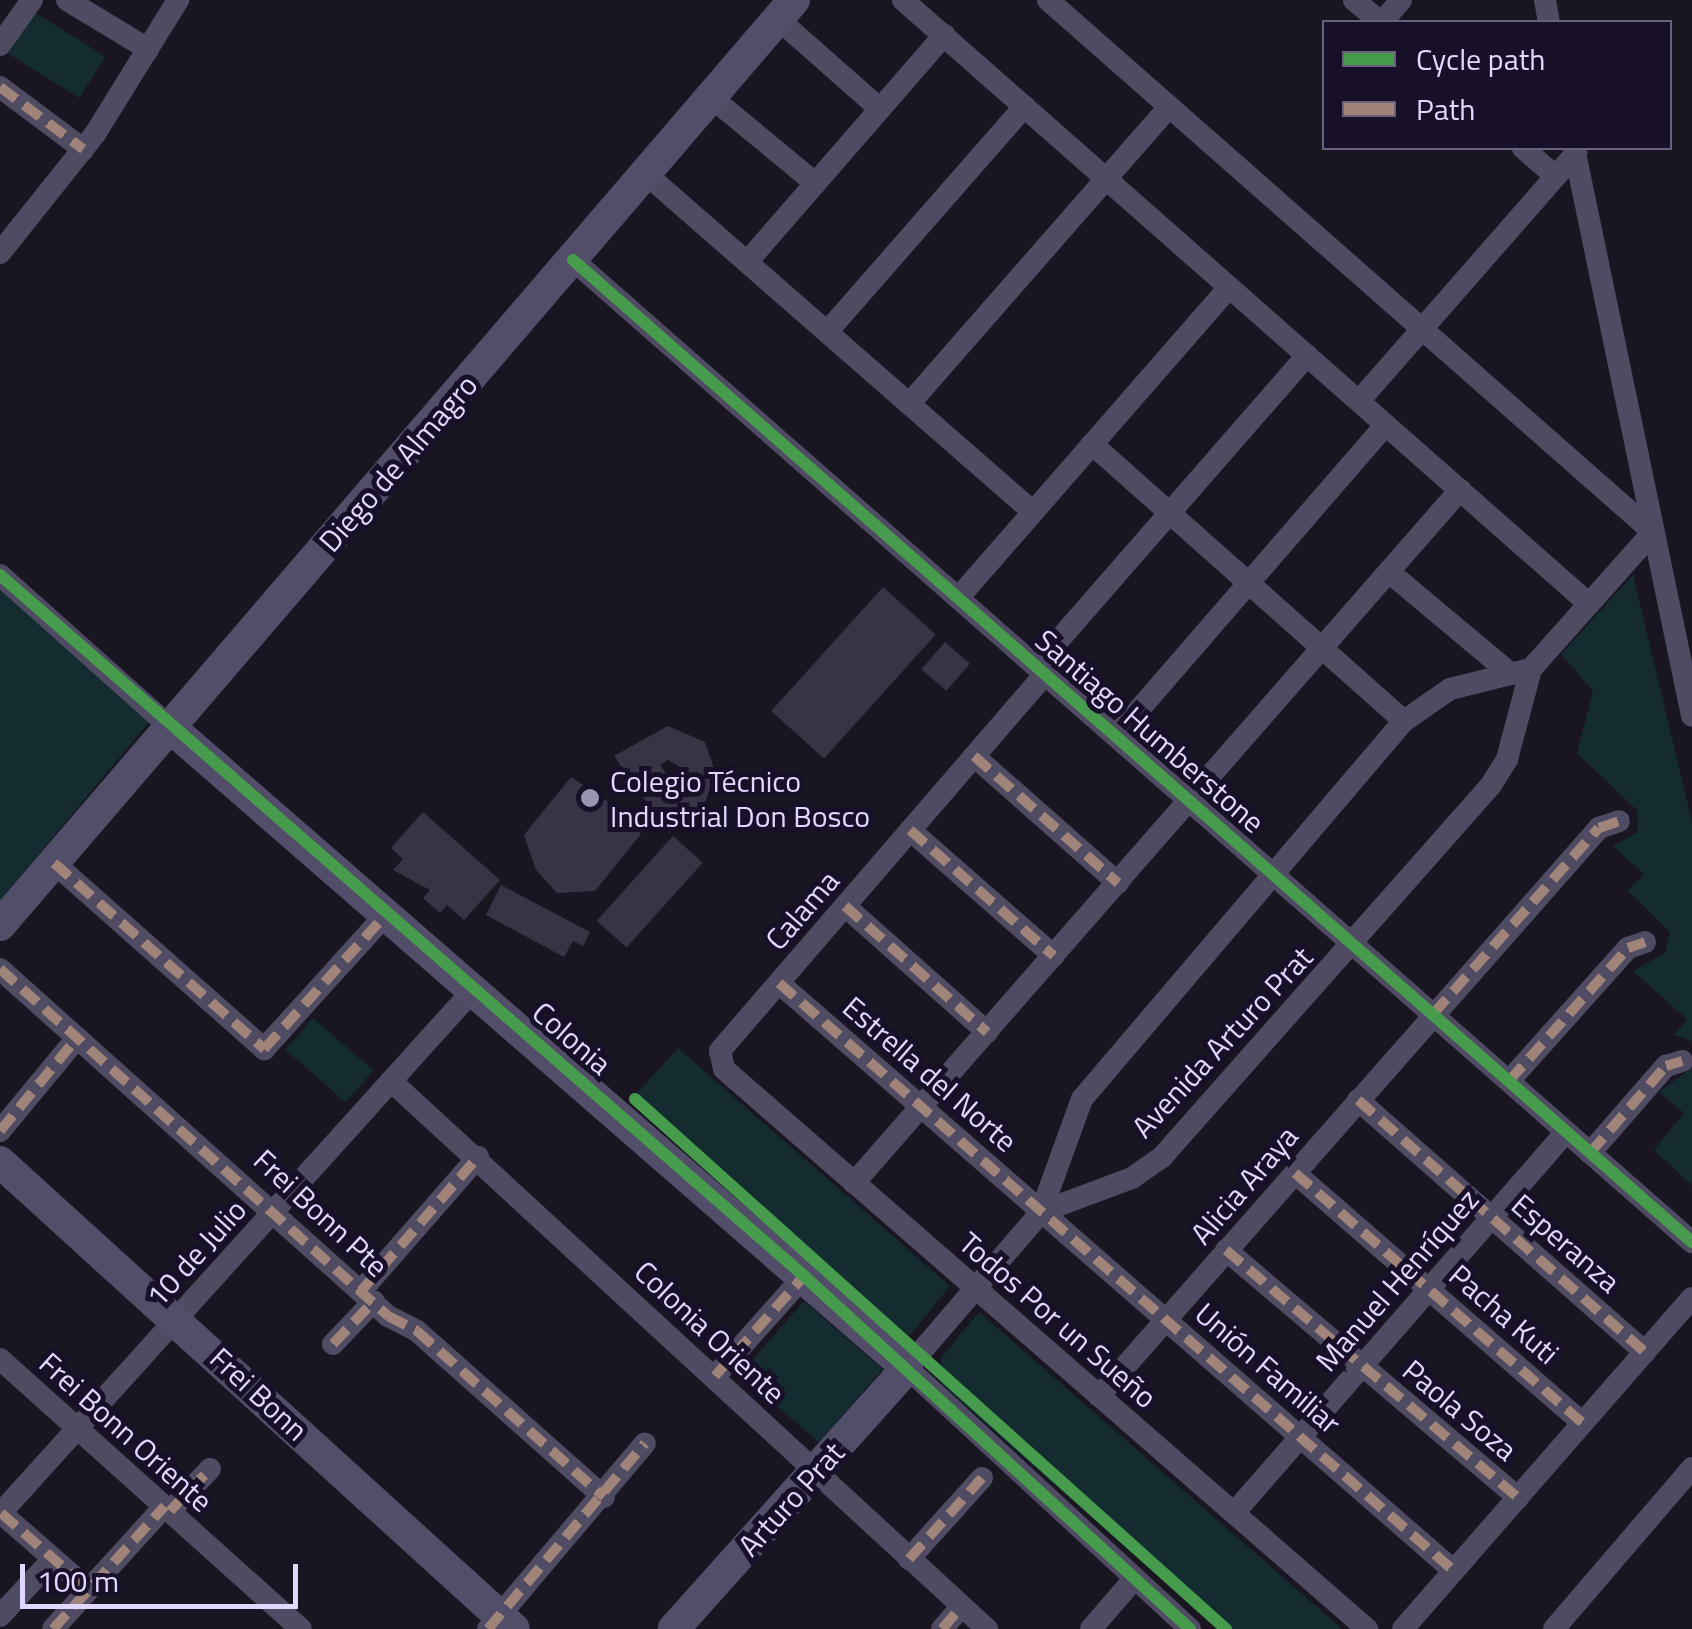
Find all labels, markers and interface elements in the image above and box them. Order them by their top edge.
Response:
legend [1322,20,1672,150]
text: Cycle path [1416,36,1545,82]
text: Path [1416,86,1475,132]
street label: Diego de Almagro [311,367,485,559]
street label: Santiago Humberstone [1028,622,1272,840]
place label: Colegio Técnico Industrial Don Bosco [610,763,870,834]
marker: Colegio Técnico Industrial Don Bosco [579,787,601,809]
street label: Calama [758,863,846,957]
street label: Avenida Arturo Prat [1124,939,1320,1145]
street label: Estrella del Norte [836,989,1024,1159]
street label: Colonia [525,994,619,1082]
street label: Alicia Araya [1183,1118,1305,1252]
street label: Frei Bonn Pte [247,1142,395,1284]
street label: Manuel Henríquez [1308,1181,1486,1379]
street label: Esperanza [1504,1186,1628,1300]
street label: 10 de Julio [139,1192,253,1314]
street label: Todos Por un Sueño [952,1225,1164,1415]
street label: Colonia Oriente [627,1253,793,1411]
street label: Pacha Kuti [1442,1257,1566,1371]
street label: Unión Familiar [1188,1295,1348,1441]
street label: Frei Bonn [203,1340,315,1448]
street label: Frei Bonn Oriente [32,1345,220,1519]
street label: Paola Soza [1396,1352,1524,1468]
street label: Arturo Prat [730,1435,852,1563]
scale bar [25,1544,302,1606]
text: 100 m [37,1558,119,1604]

